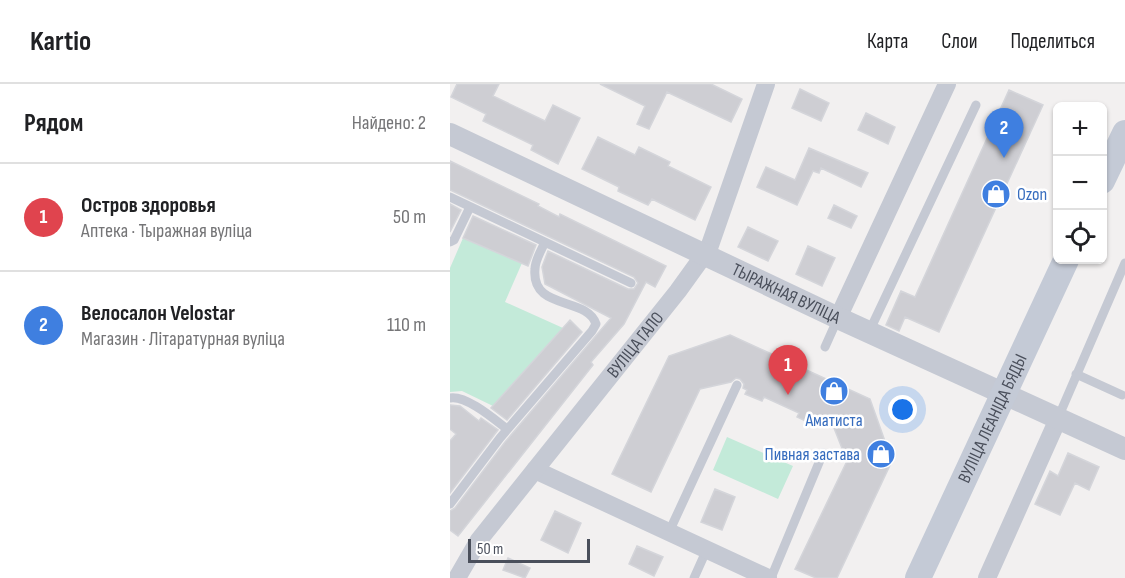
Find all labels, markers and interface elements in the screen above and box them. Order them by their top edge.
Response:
text: Kartio [30,25,91,58]
text: Карта [867,29,908,54]
text: Слои [941,29,977,54]
text: Поделиться [1010,29,1095,54]
map controls [1053,102,1107,264]
button: + [1053,102,1107,156]
text: Рядом [24,108,83,139]
pin: 2 [984,109,1024,158]
text: Найдено: 2 [352,111,426,135]
button: − [1053,156,1107,210]
shop icon: Ozon [980,178,1012,210]
place label: Ozon [1017,184,1047,205]
text: Остров здоровья [81,192,216,219]
text: 1 [40,205,47,229]
text: 50 m [393,205,426,229]
button: locate [1053,210,1107,264]
text: Аптека · Тыражная вуліца [81,219,252,243]
street label: ТЫРАЖНАЯ ВУЛІЦА [728,259,844,328]
text: Велосалон Velostar [81,300,235,327]
street label: ВУЛІЦА ГАЛО [602,307,668,382]
text: 2 [39,313,48,337]
text: 110 m [387,313,426,337]
text: Магазин · Літаратурная вуліца [81,327,285,351]
pin: 1 [768,346,808,395]
street label: ВУЛІЦА ЛЕАНІДА БЯДЫ [953,351,1031,486]
shop icon: Аматиста [818,375,850,407]
your location [888,395,917,424]
place label: Аматиста [804,410,863,431]
shop icon: Пивная застава [865,438,897,470]
place label: Пивная застава [765,444,860,465]
scale bar [468,536,590,564]
text: 50 m [477,540,503,559]

